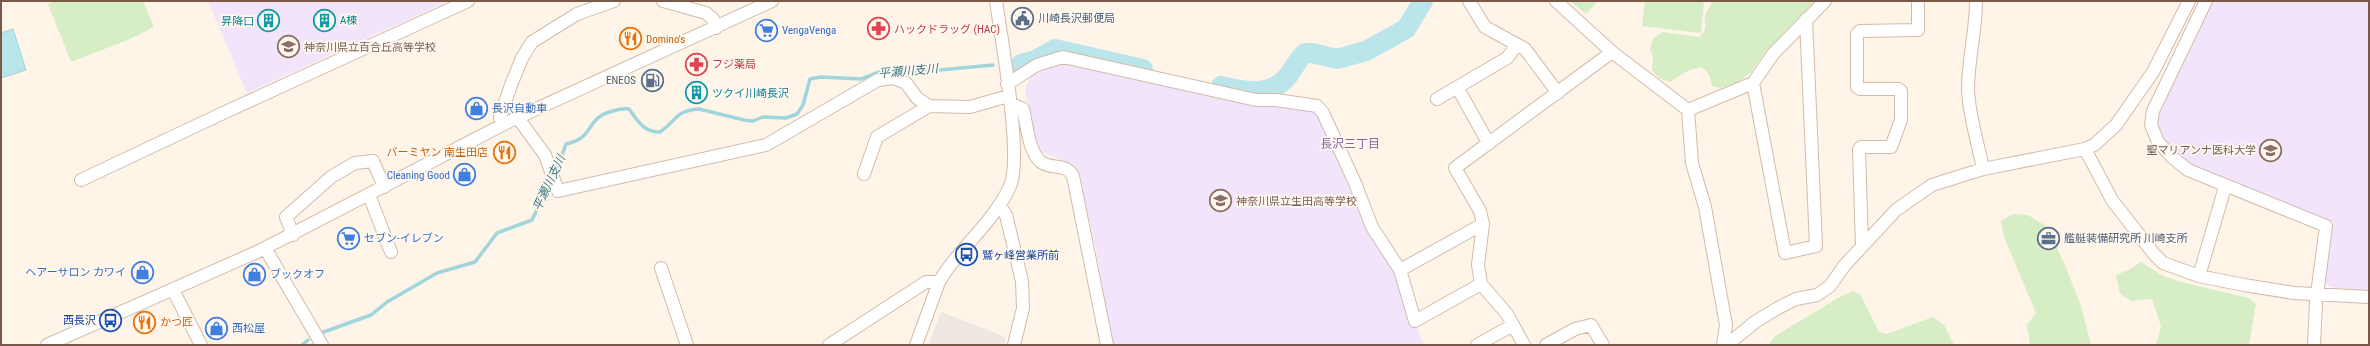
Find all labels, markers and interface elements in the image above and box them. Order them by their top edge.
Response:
public building icon: 川崎長沢郵便局 [1010,5,1036,31]
building icon: A棟 [311,7,337,33]
building icon: 昇降口 [256,8,282,34]
place label: 川崎長沢郵便局 [1038,12,1115,25]
place label: A棟 [340,14,357,27]
place label: 昇降口 [221,15,254,28]
pharmacy icon: ハックドラッグ (HAC) [866,16,892,42]
supermarket icon: VengaVenga [754,17,780,43]
place label: ハックドラッグ (HAC) [894,23,1000,36]
place label: VengaVenga [782,24,836,37]
restaurant icon: Domino's [618,26,644,52]
place label: Domino's [646,33,685,46]
school or university icon: 神奈川県立百合丘高等学校 [275,34,301,60]
place label: 神奈川県立百合丘高等学校 [304,41,436,54]
pharmacy icon: フジ薬局 [683,51,709,77]
place label: フジ薬局 [712,58,756,71]
water label: 平瀬川支川 [877,61,940,81]
fuel station icon: ENEOS [639,67,665,93]
place label: ENEOS [606,74,636,87]
building icon: ツクイ川崎長沢 [684,80,710,106]
place label: ツクイ川崎長沢 [712,87,789,100]
shop icon: 長沢自動車 [463,95,489,121]
place label: 長沢自動車 [492,102,547,115]
district label: 長沢三丁目 [1320,137,1380,151]
school or university icon: 聖マリアンナ医科大学 [2258,137,2284,163]
restaurant icon: バーミヤン 南生田店 [491,139,517,165]
place label: 聖マリアンナ医科大学 [2146,144,2256,157]
place label: バーミヤン 南生田店 [386,146,488,159]
water label: 平瀬川支川 [530,151,569,213]
shop icon: Cleaning Good [452,162,478,188]
place label: Cleaning Good [387,169,450,182]
school or university icon: 神奈川県立生田高等学校 [1207,188,1233,214]
place label: 神奈川県立生田高等学校 [1236,195,1357,208]
supermarket icon: セブン-イレブン [335,225,361,251]
office icon: 艦艇装備研究所 川崎支所 [2035,225,2061,251]
place label: セブン-イレブン [364,232,444,245]
place label: 艦艇装備研究所 川崎支所 [2064,232,2189,245]
bus stop icon: 鷲ヶ峰営業所前 [954,242,980,268]
place label: 鷲ヶ峰営業所前 [982,249,1059,262]
shop icon: ヘアーサロン カワイ [129,259,155,285]
shop icon: ブックオフ [242,261,268,287]
place label: ヘアーサロン カワイ [25,266,126,279]
place label: ブックオフ [270,268,325,281]
bus stop icon: 西長沢 [98,307,124,333]
restaurant icon: かつ匠 [132,309,158,335]
place label: 西長沢 [63,314,96,327]
shop icon: 西松屋 [204,315,230,341]
place label: かつ匠 [160,316,193,329]
place label: 西松屋 [232,322,265,335]

